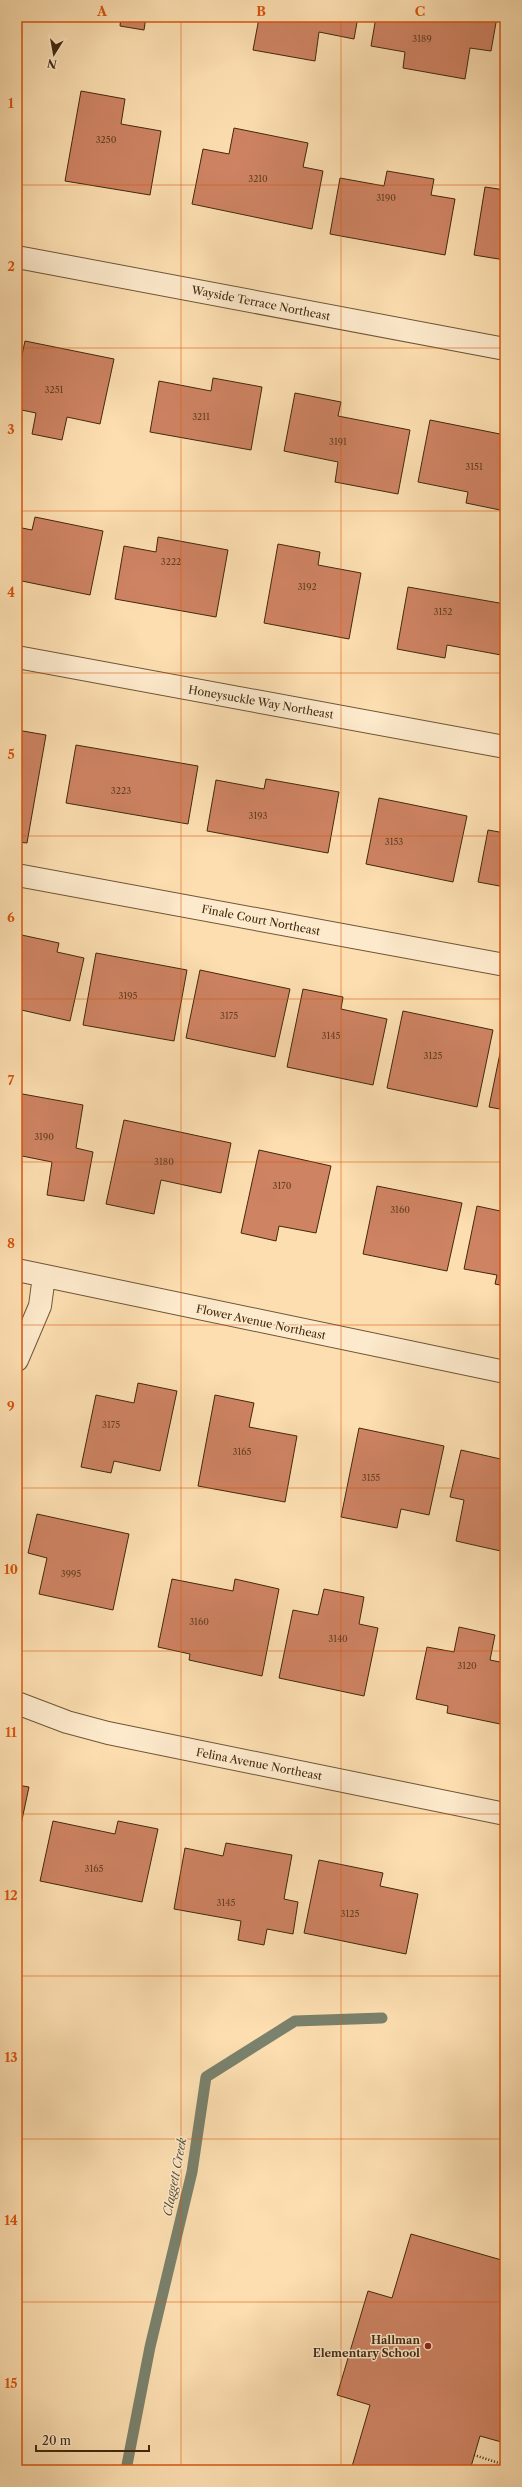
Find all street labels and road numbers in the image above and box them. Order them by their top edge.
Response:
street label: Wayside Terrace Northeast [190,282,332,323]
street label: Honeysuckle Way Northeast [187,682,335,722]
street label: Finale Court Northeast [201,902,322,938]
street label: Flower Avenue Northeast [195,1301,327,1343]
street label: Felina Avenue Northeast [195,1745,323,1783]

